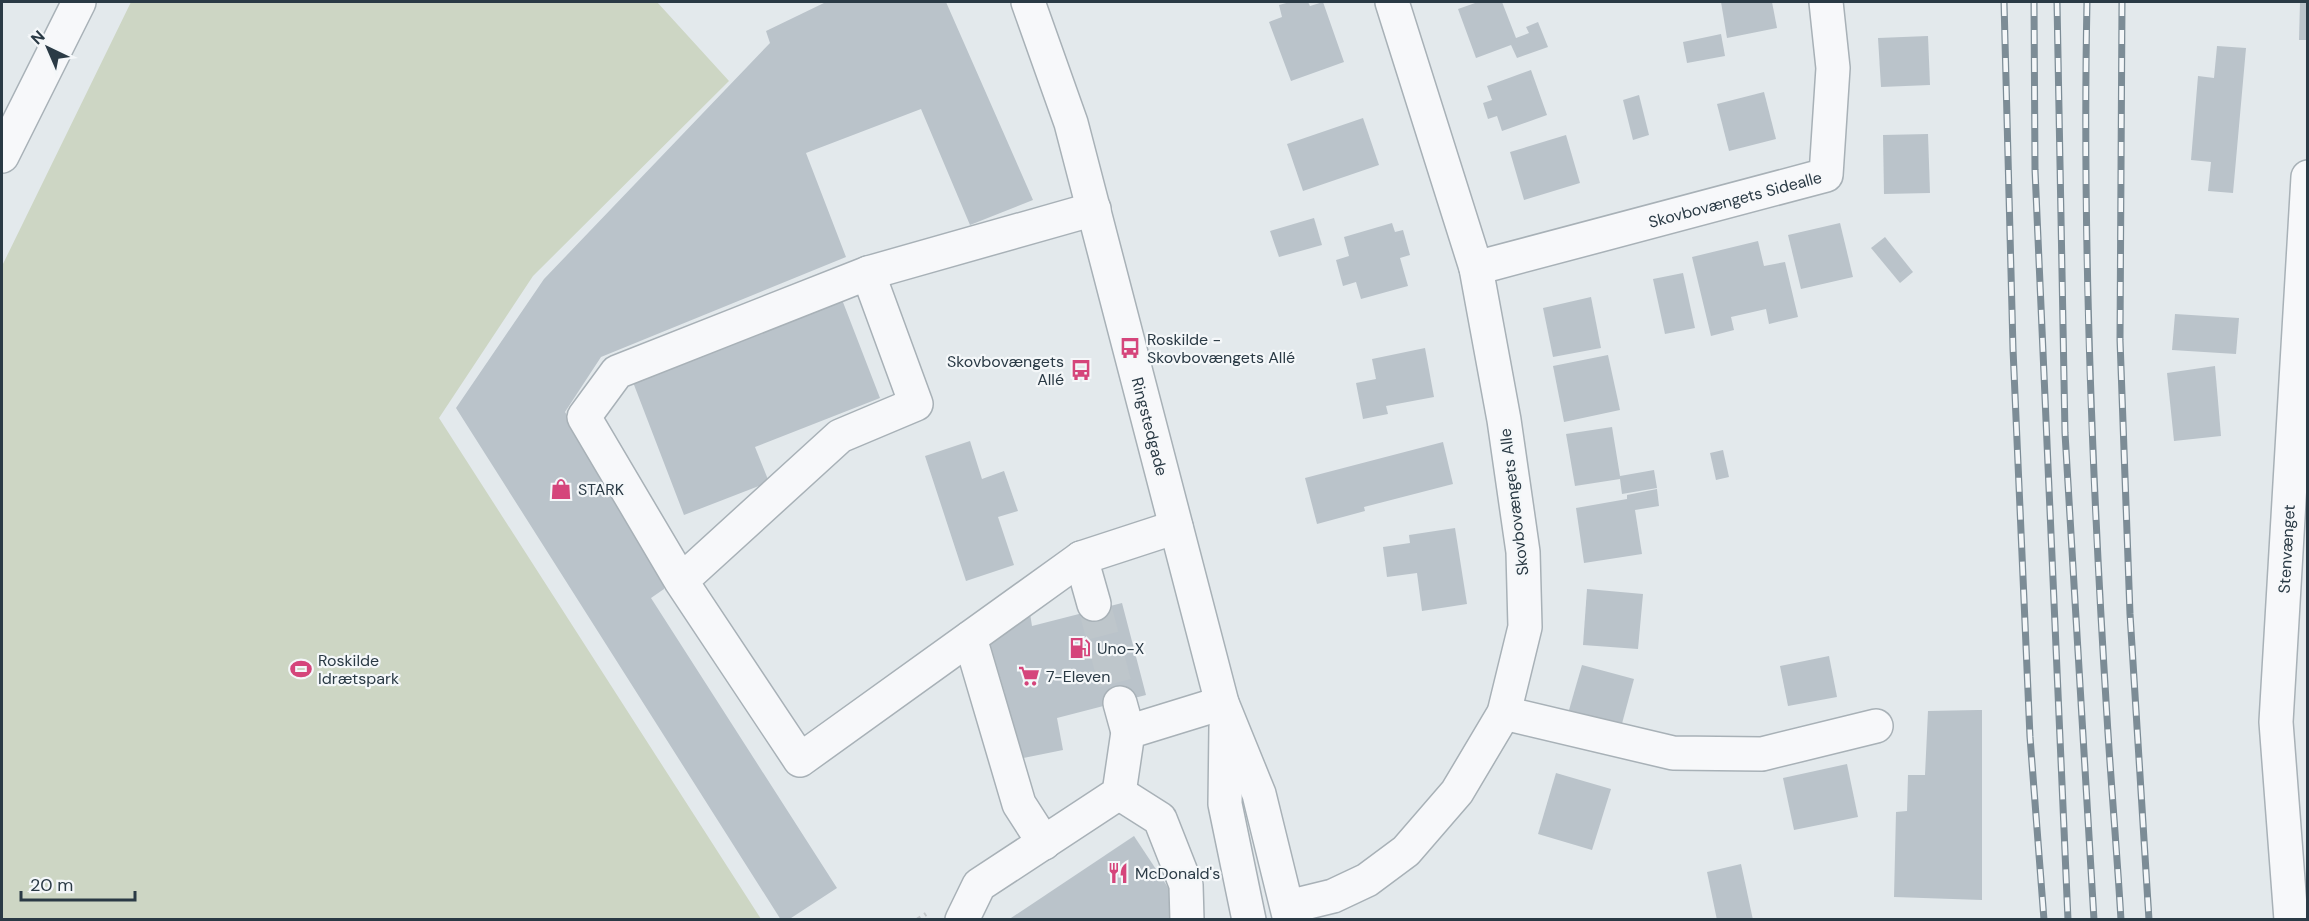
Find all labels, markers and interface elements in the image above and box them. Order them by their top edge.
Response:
north arrow [18,18,78,78]
text: N [26,26,49,49]
street label: Skovbovængets Sidealle [1646,166,1824,232]
place label: Roskilde - Skovbovængets Allé [1147,329,1295,368]
bus stop icon: Roskilde - Skovbovængets Allé [1118,336,1142,360]
place label: Skovbovængets Allé [947,351,1064,390]
bus stop icon: Skovbovængets Allé [1069,358,1093,382]
street label: Ringstedgade [1127,375,1173,478]
street label: Skovbovængets Alle [1495,427,1533,577]
shop icon: STARK [549,477,573,501]
place label: STARK [578,479,624,500]
street label: Stenvænget [2273,504,2299,594]
fuel station icon: Uno-X [1068,636,1092,660]
place label: Uno-X [1097,638,1145,659]
place label: Roskilde Idrætspark [318,650,399,689]
sports icon: Roskilde Idrætspark [289,657,313,681]
supermarket icon: 7-Eleven [1017,664,1041,688]
place label: 7-Eleven [1046,666,1110,687]
restaurant icon: McDonald's [1106,861,1130,885]
place label: McDonald's [1135,863,1220,884]
scale bar [21,864,135,902]
text: 20 m [30,873,73,897]

